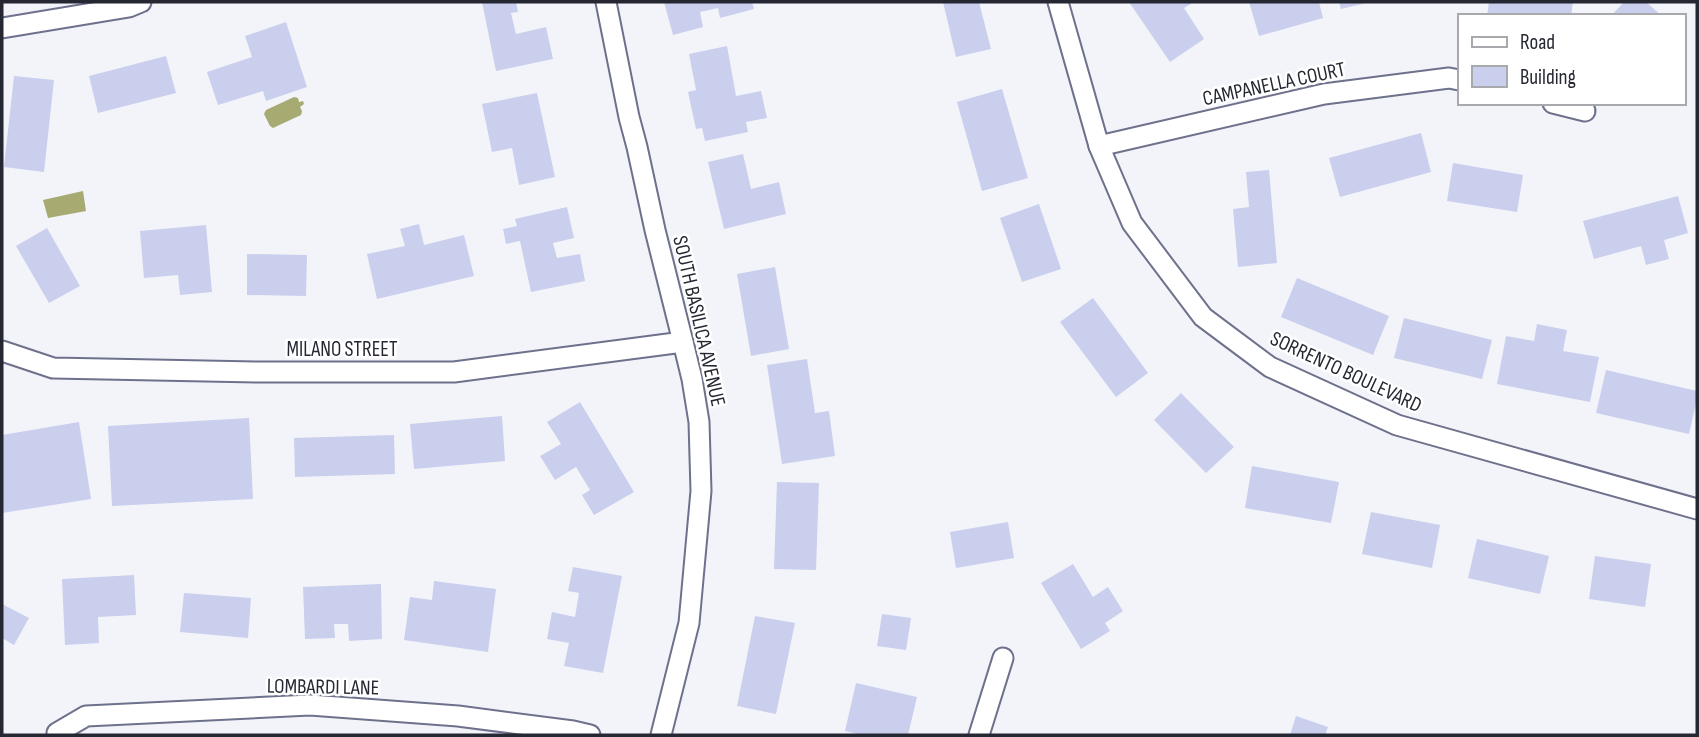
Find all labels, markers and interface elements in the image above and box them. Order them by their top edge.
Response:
legend [1458,14,1685,105]
text: Road [1520,30,1555,55]
street label: CAMPANELLA COURT [1200,57,1348,111]
text: Building [1520,65,1576,90]
street label: SOUTH BASILICA AVENUE [667,233,731,409]
street label: SORRENTO BOULEVARD [1266,326,1426,418]
street label: MILANO STREET [287,337,398,362]
street label: LOMBARDI LANE [267,674,379,700]

